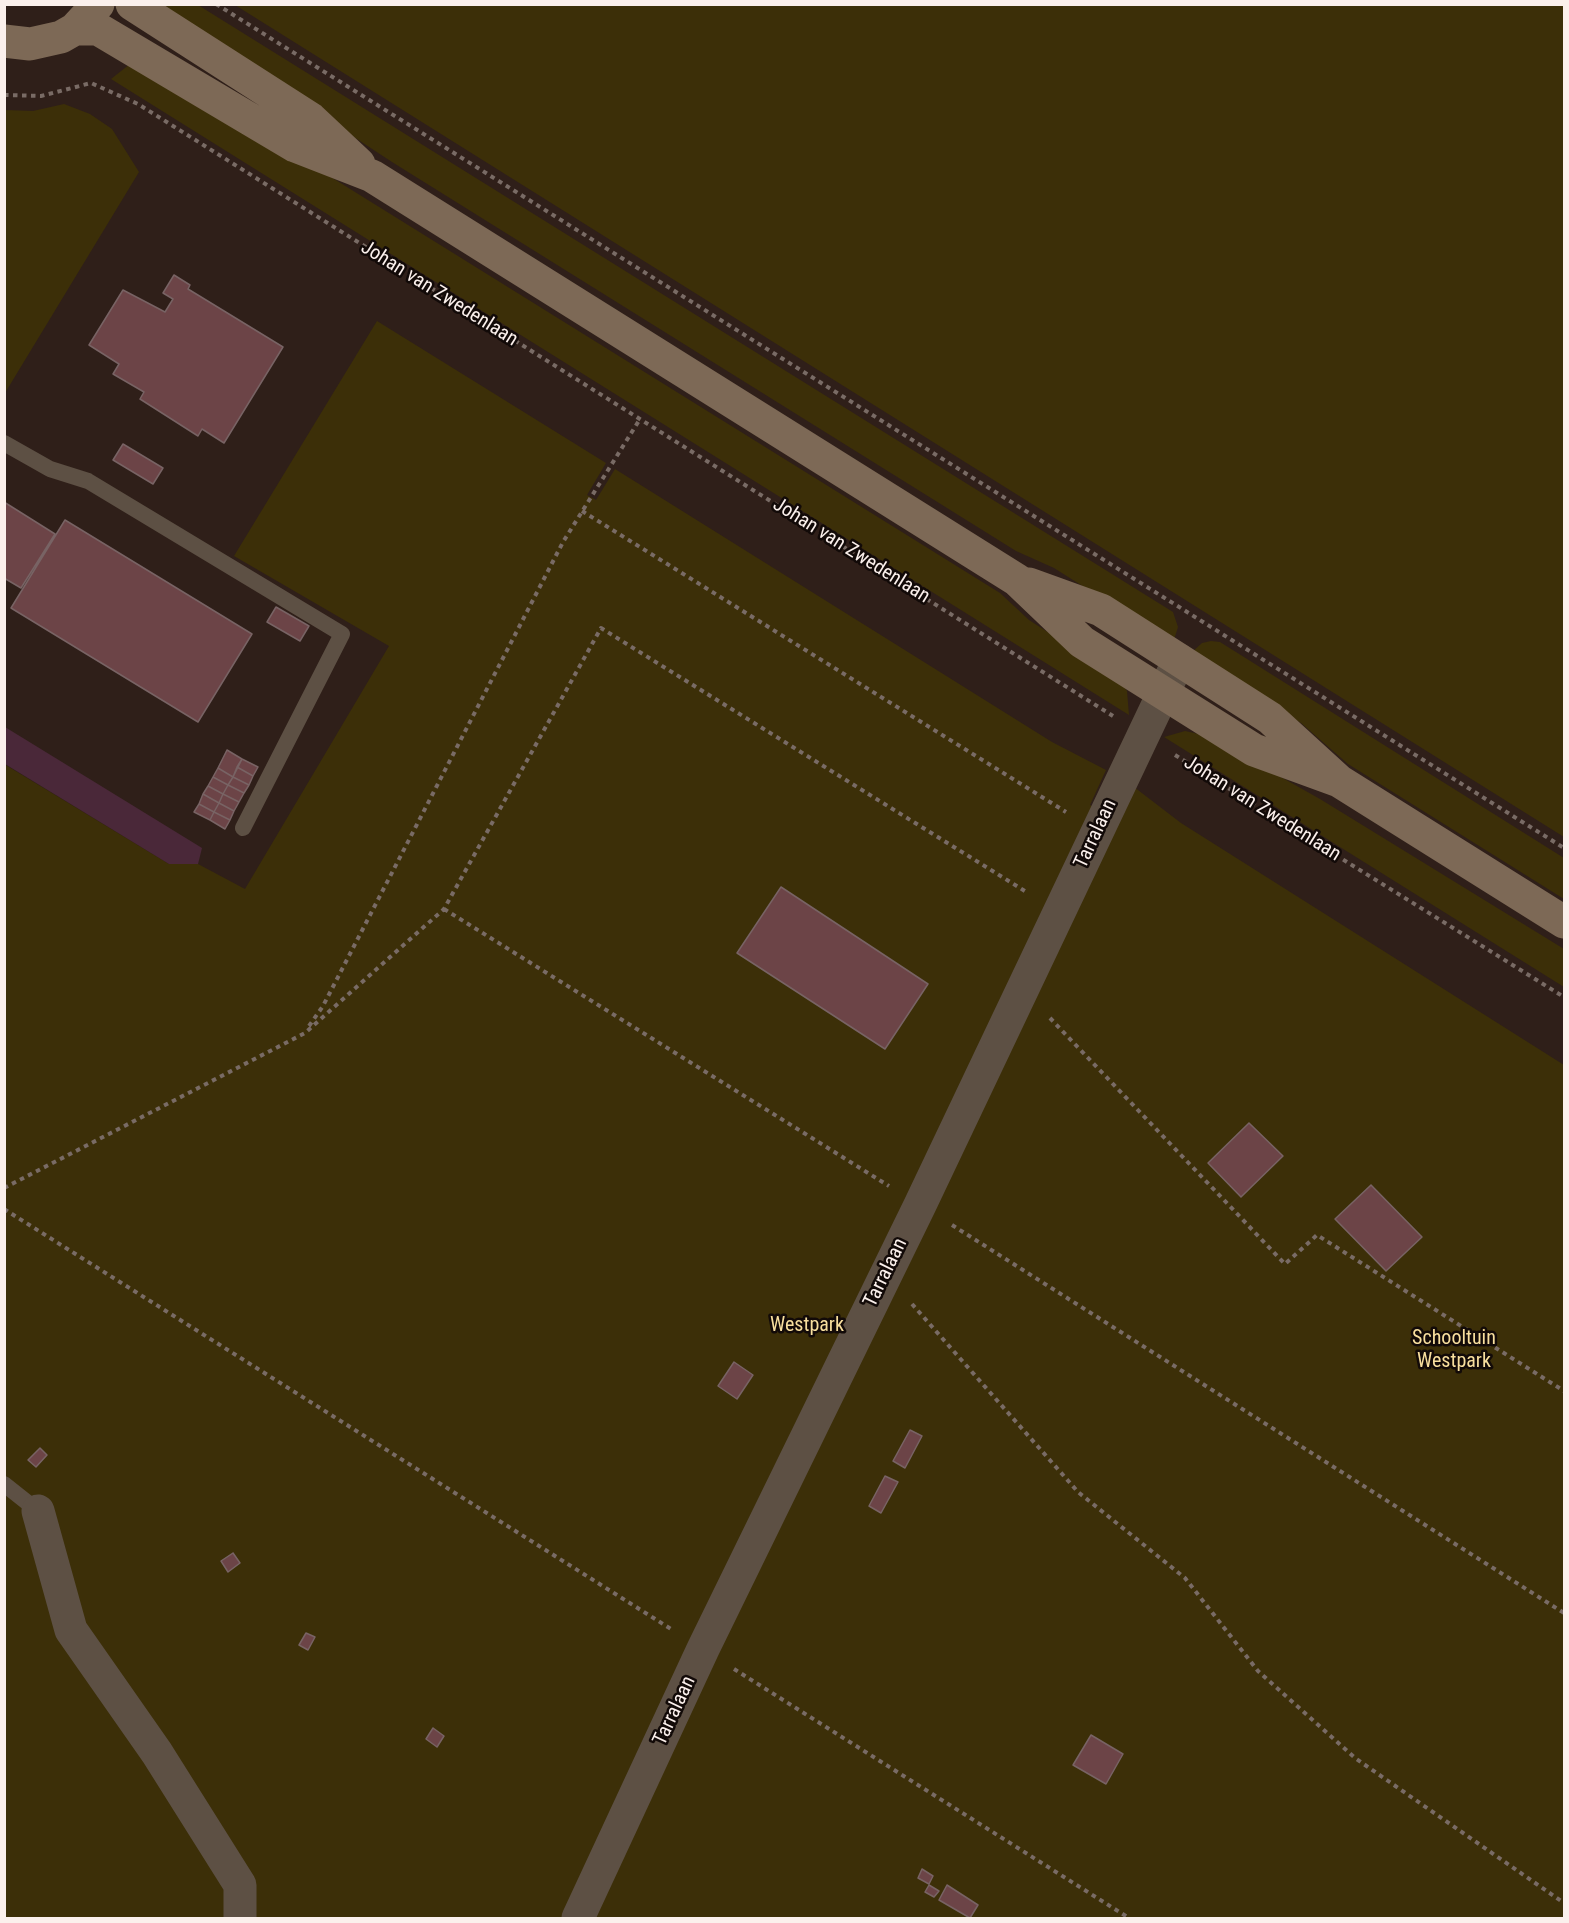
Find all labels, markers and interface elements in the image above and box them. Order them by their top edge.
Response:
street label: Johan van Zwedenlaan [356,236,522,352]
street label: Johan van Zwedenlaan [768,493,934,609]
street label: Johan van Zwedenlaan [1179,751,1345,867]
street label: Tarralaan [1070,796,1122,872]
street label: Tarralaan [859,1235,913,1311]
park label: Westpark [770,1314,844,1338]
park label: Schooltuin Westpark [1412,1327,1496,1374]
street label: Tarralaan [649,1673,701,1749]

